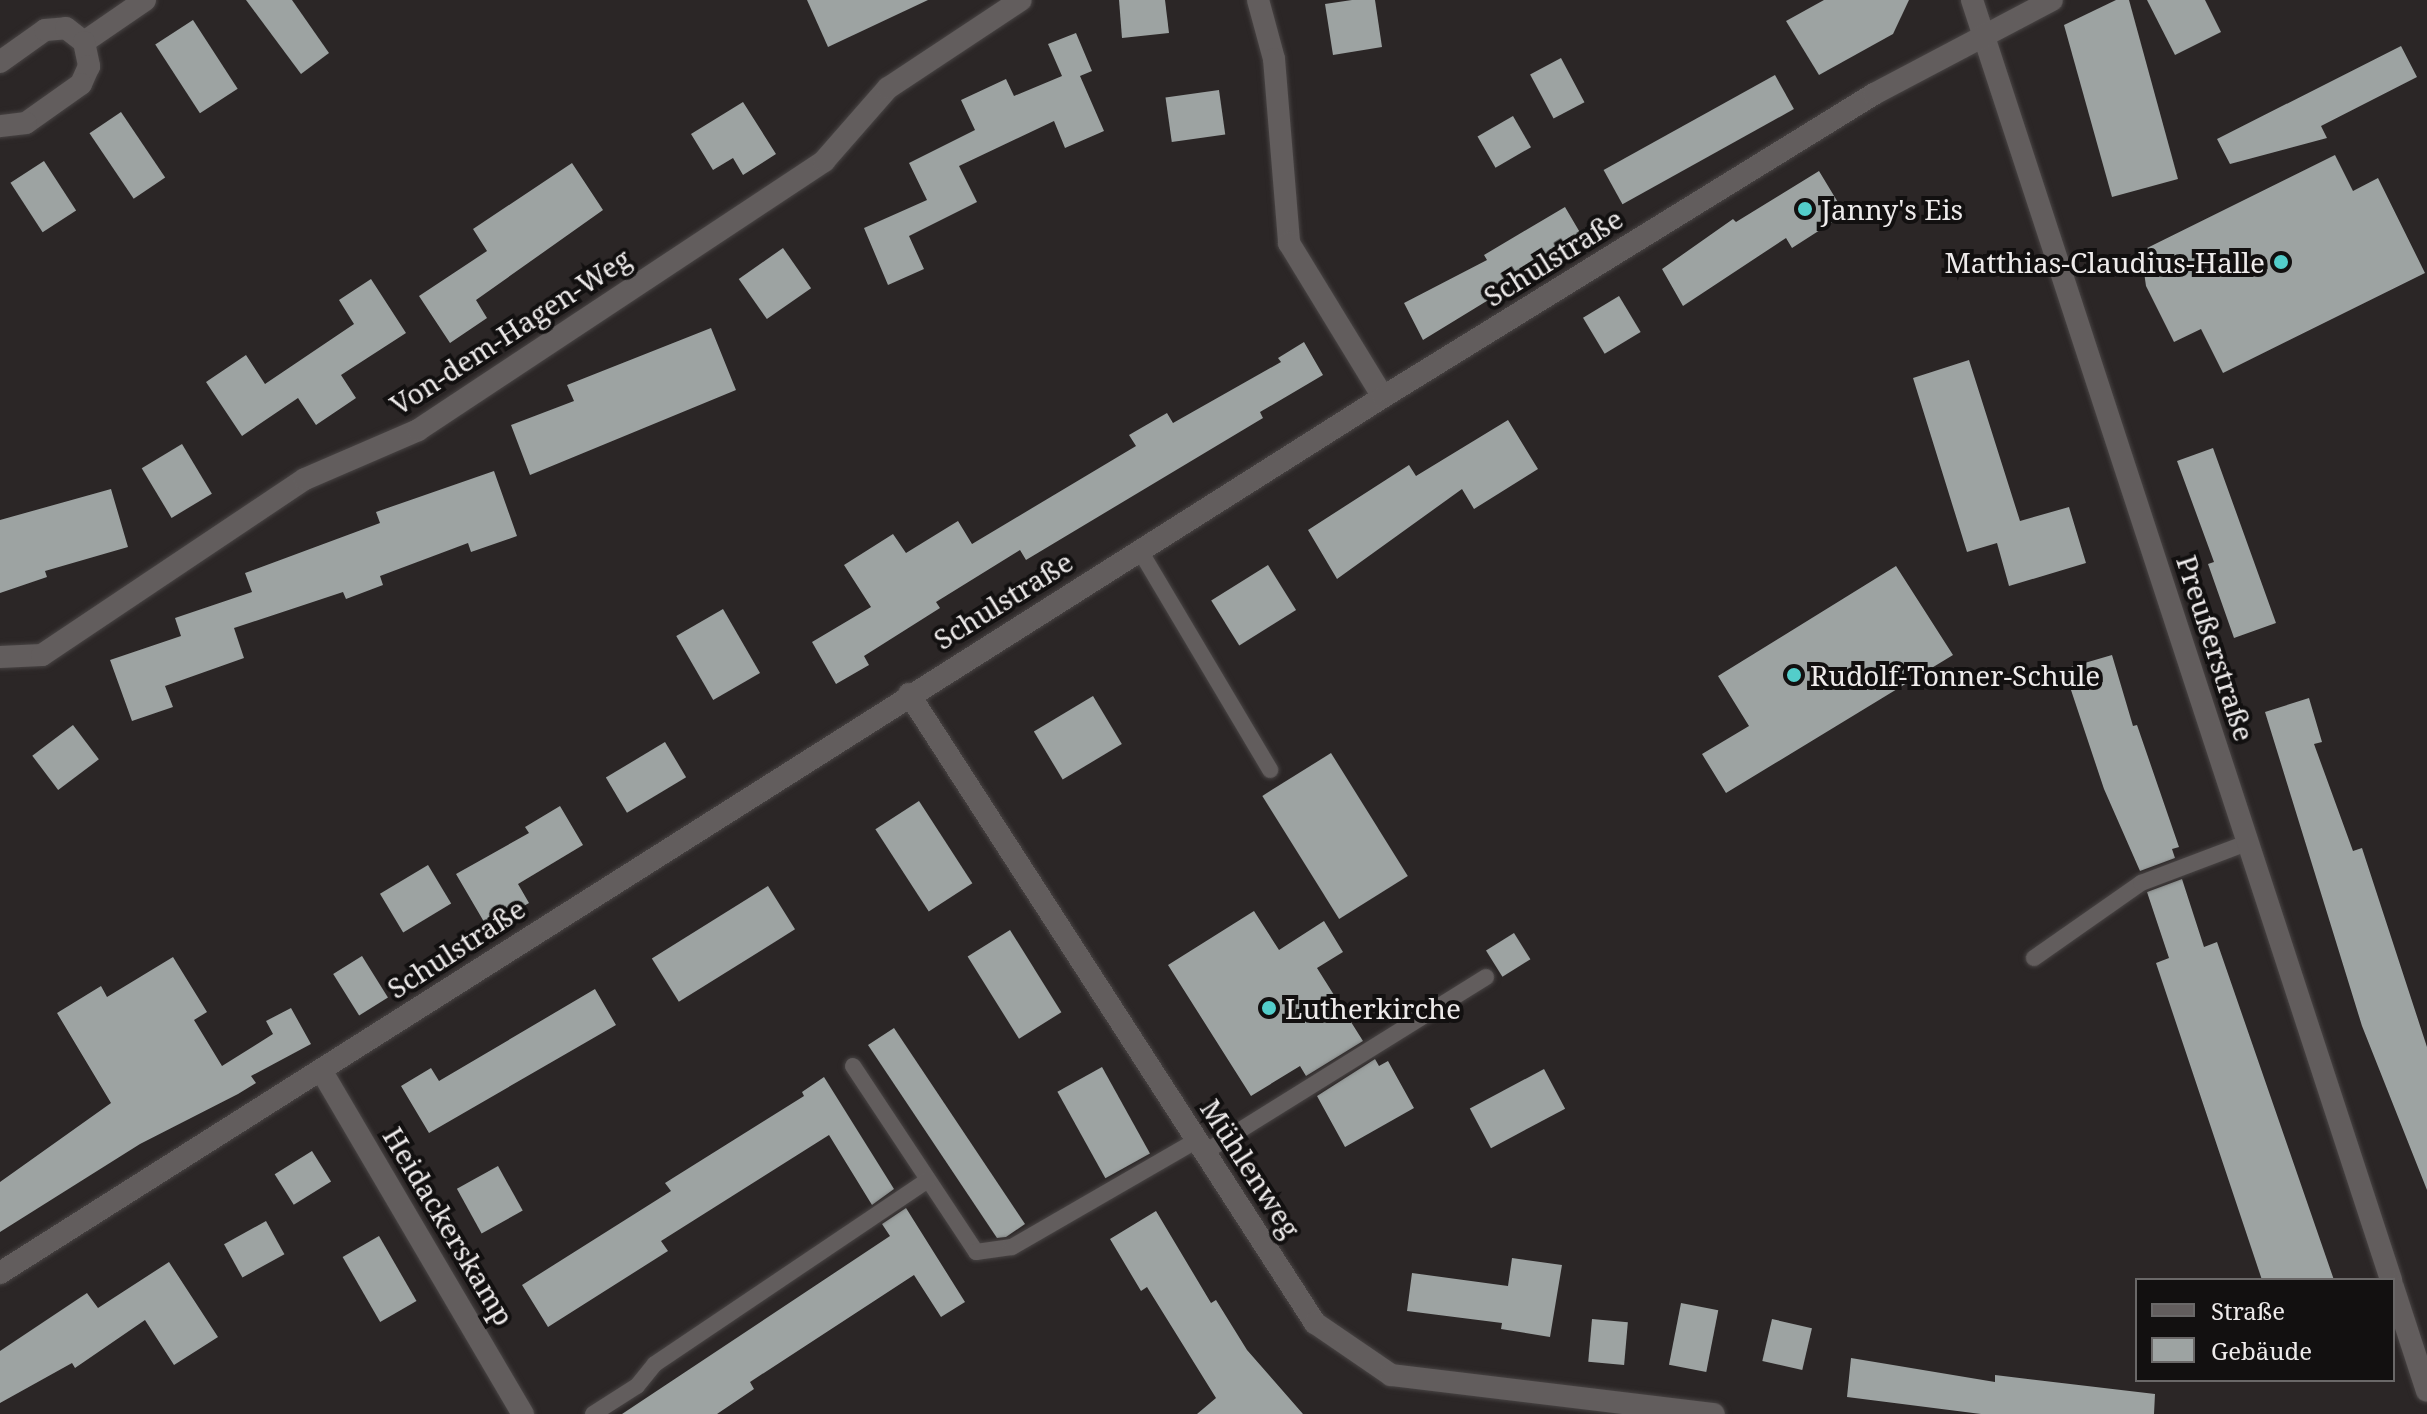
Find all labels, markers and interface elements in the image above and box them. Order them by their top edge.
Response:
place label: Janny's Eis [1821,192,1963,226]
marker: Janny's Eis [1796,200,1814,218]
street label: Schulstraße [1477,201,1629,313]
street label: Von-dem-Hagen-Weg [383,241,637,421]
place label: Matthias-Claudius-Halle [1944,245,2265,279]
marker: Matthias-Claudius-Halle [2272,253,2290,271]
street label: Schulstraße [927,544,1079,656]
street label: Preußerstraße [2170,551,2262,745]
place label: Rudolf-Tonner-Schule [1810,658,2100,692]
marker: Rudolf-Tonner-Schule [1785,666,1803,684]
street label: Schulstraße [381,891,531,1005]
place label: Lutherkirche [1285,991,1461,1025]
marker: Lutherkirche [1260,999,1278,1017]
street label: Mühlenweg [1194,1093,1308,1243]
street label: Heidackerskamp [377,1121,521,1331]
legend [2135,1278,2395,1382]
text: Straße [2211,1294,2285,1327]
text: Gebäude [2211,1334,2312,1367]

